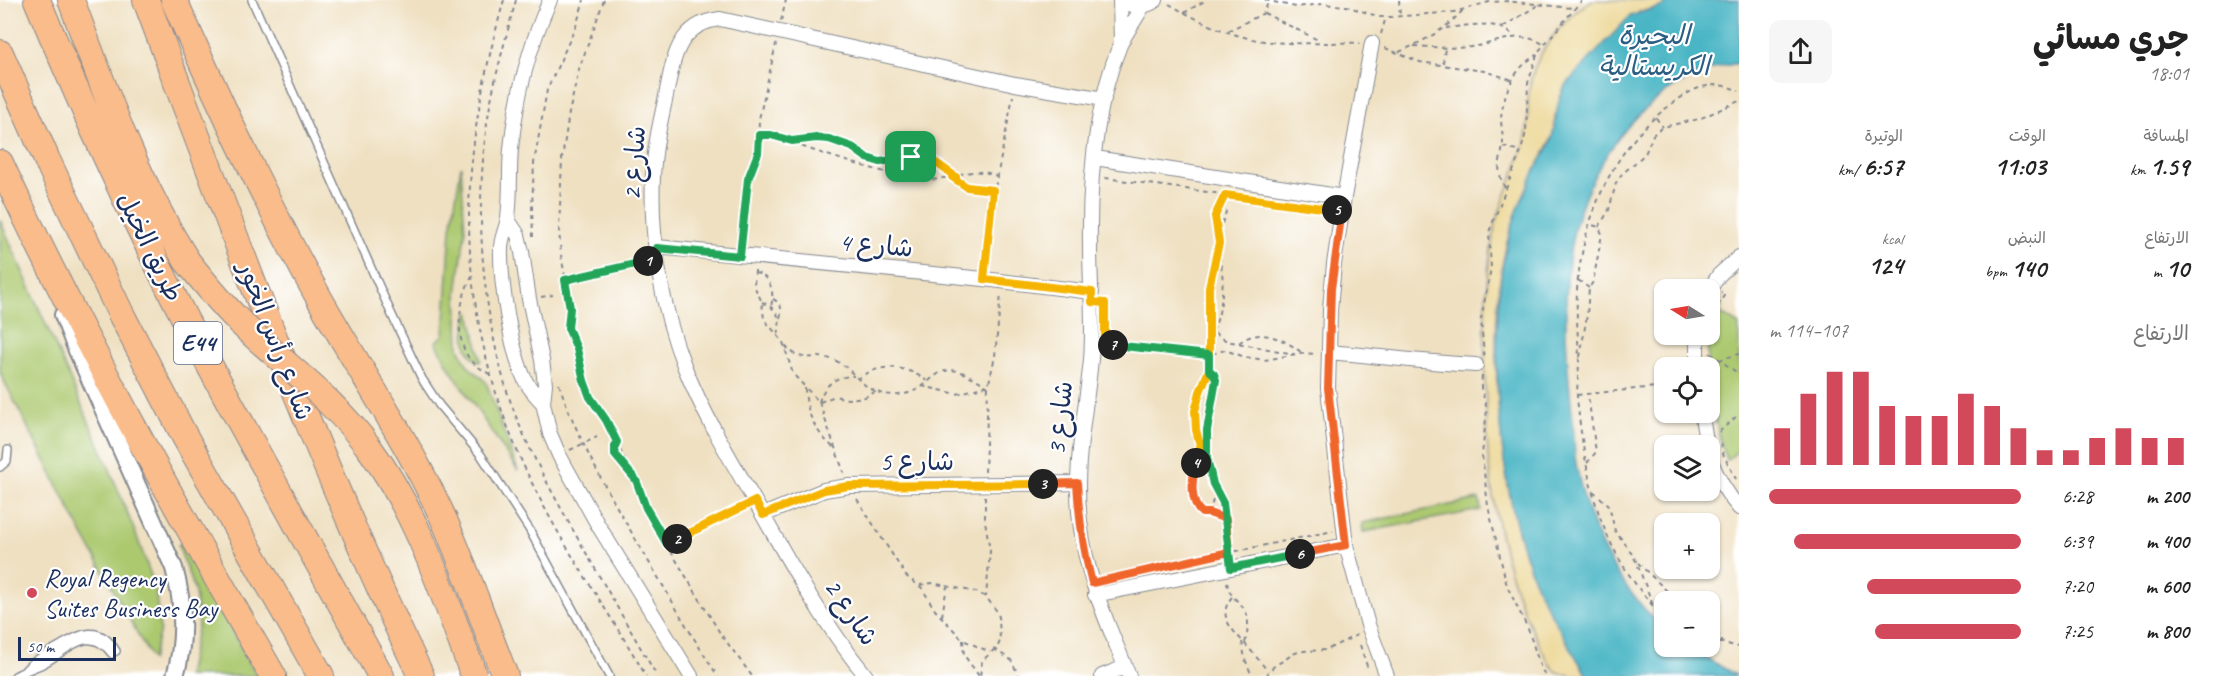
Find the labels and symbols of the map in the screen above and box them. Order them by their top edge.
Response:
water label: البحيرة الكريستالية [1598,18,1713,83]
street label: شارع 2 [615,125,654,201]
pin [885,131,936,182]
street label: طريق الخيل [109,187,191,307]
pin: 5 [1322,195,1352,225]
street label: شارع 4 [837,225,914,266]
pin: 1 [633,246,663,276]
street label: شارع رأس الخور [229,255,321,425]
north arrow [1654,279,1720,345]
road number: E44 [174,322,222,364]
pin: 7 [1098,330,1128,360]
street label: شارع 3 [1040,379,1081,457]
street label: شارع 5 [880,445,954,479]
pin: 4 [1181,448,1211,478]
pin: 3 [1028,469,1058,499]
pin: 2 [662,524,692,554]
pin: 6 [1285,539,1315,569]
place label: Royal Regency Suites Business Bay [44,562,219,625]
street label: شارع 2 [816,572,885,653]
marker: Royal Regency Suites Business Bay [25,586,39,600]
scale bar [18,634,116,662]

